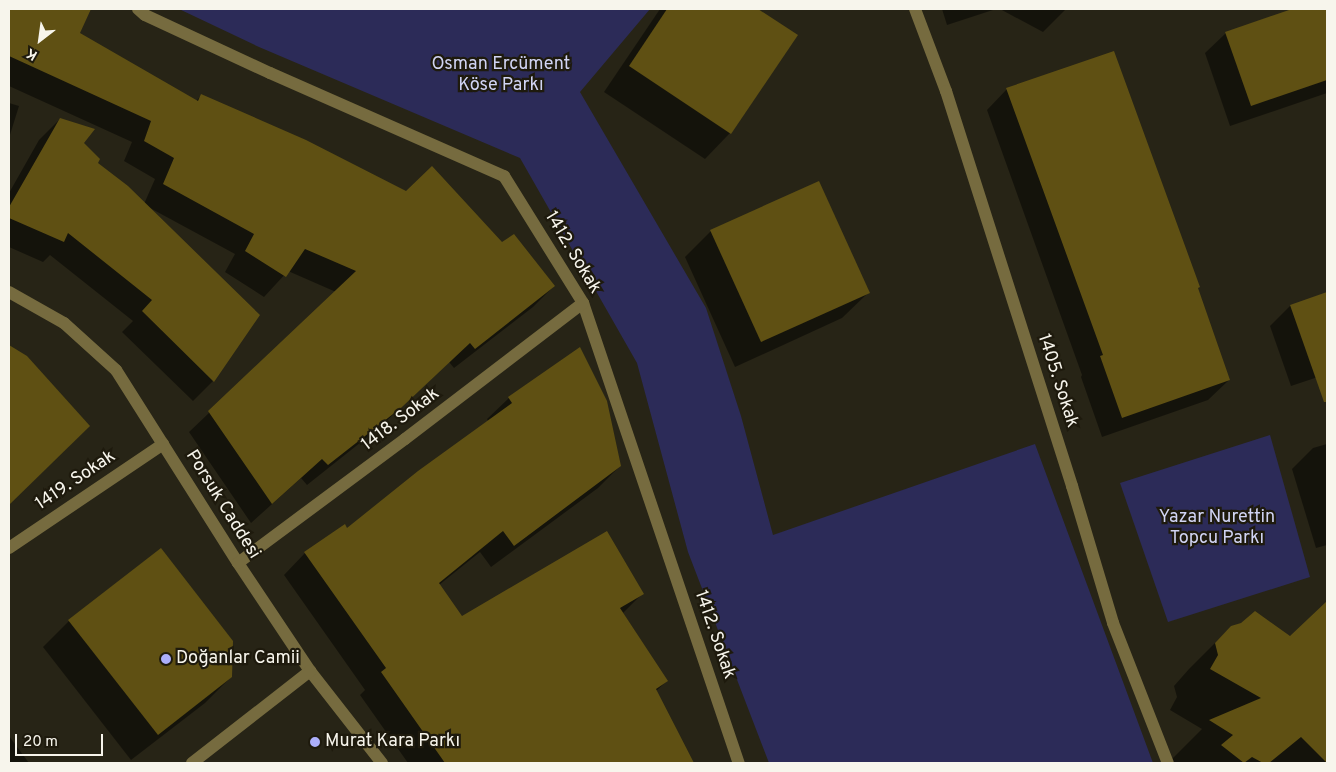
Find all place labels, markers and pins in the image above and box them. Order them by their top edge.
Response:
place label: Doğanlar Camii [176,648,300,670]
marker: Doğanlar Camii [160,653,172,665]
place label: Murat Kara Parkı [325,731,460,753]
marker: Murat Kara Parkı [309,736,321,748]

